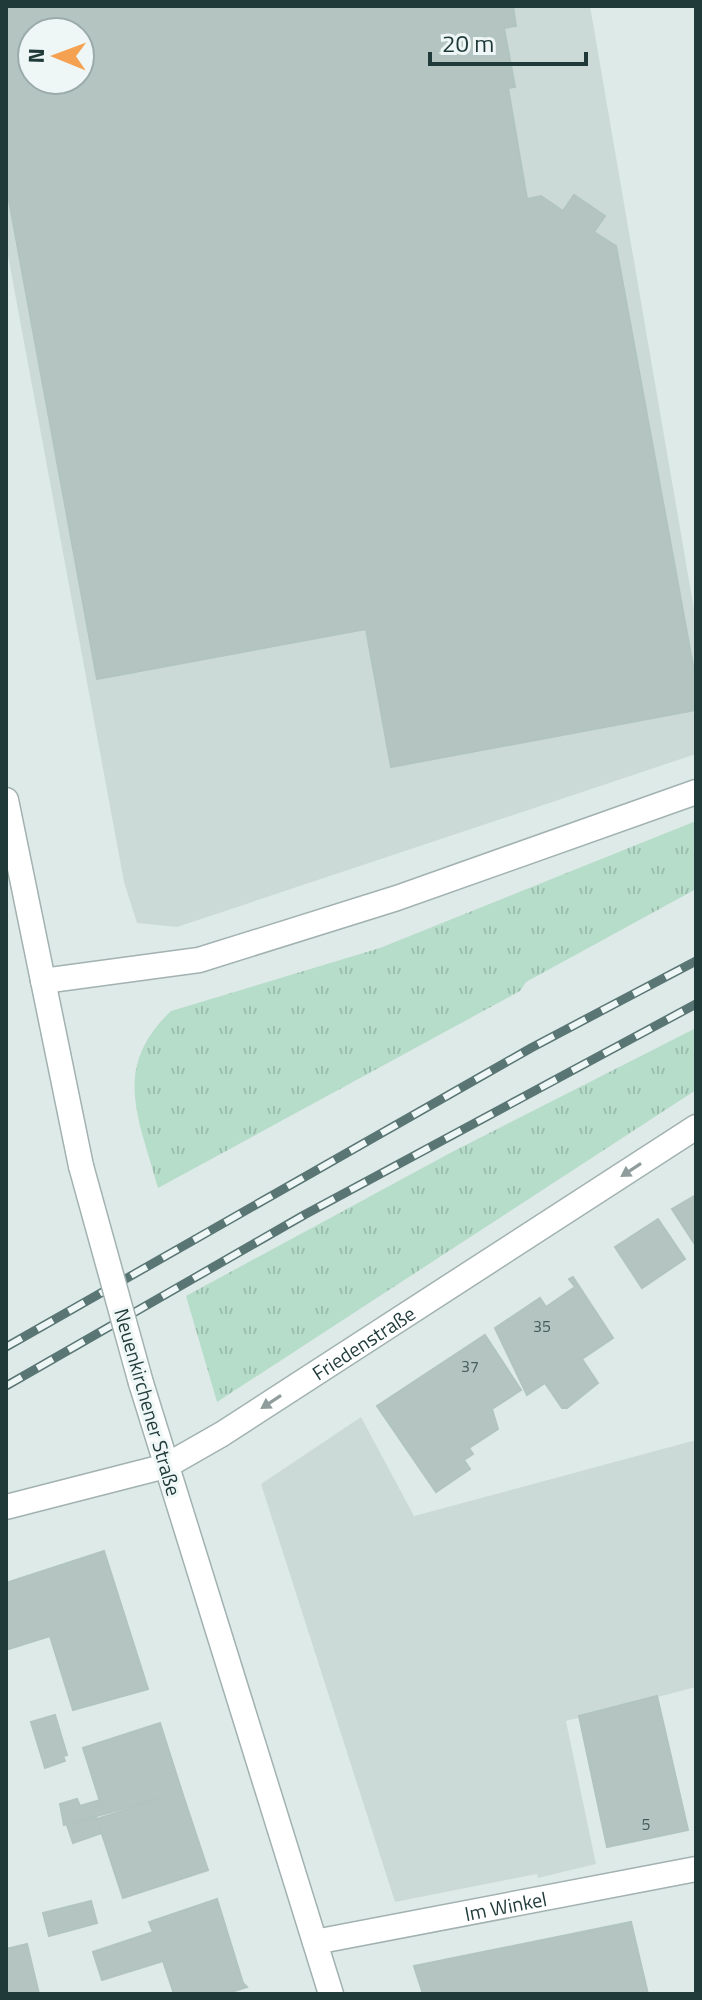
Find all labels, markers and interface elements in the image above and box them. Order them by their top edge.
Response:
north arrow [16,16,96,96]
scale bar [430,16,586,66]
text: 20 m [442,25,494,61]
text: N [19,48,53,64]
one-way arrow [620,1162,641,1177]
street label: Friedenstraße [305,1297,421,1388]
street label: Neuenkirchener Straße [106,1305,190,1499]
house number: 35 [533,1314,551,1338]
house number: 37 [461,1354,479,1378]
one-way arrow [260,1395,282,1409]
house number: 5 [642,1812,651,1836]
street label: Im Winkel [462,1882,549,1929]

